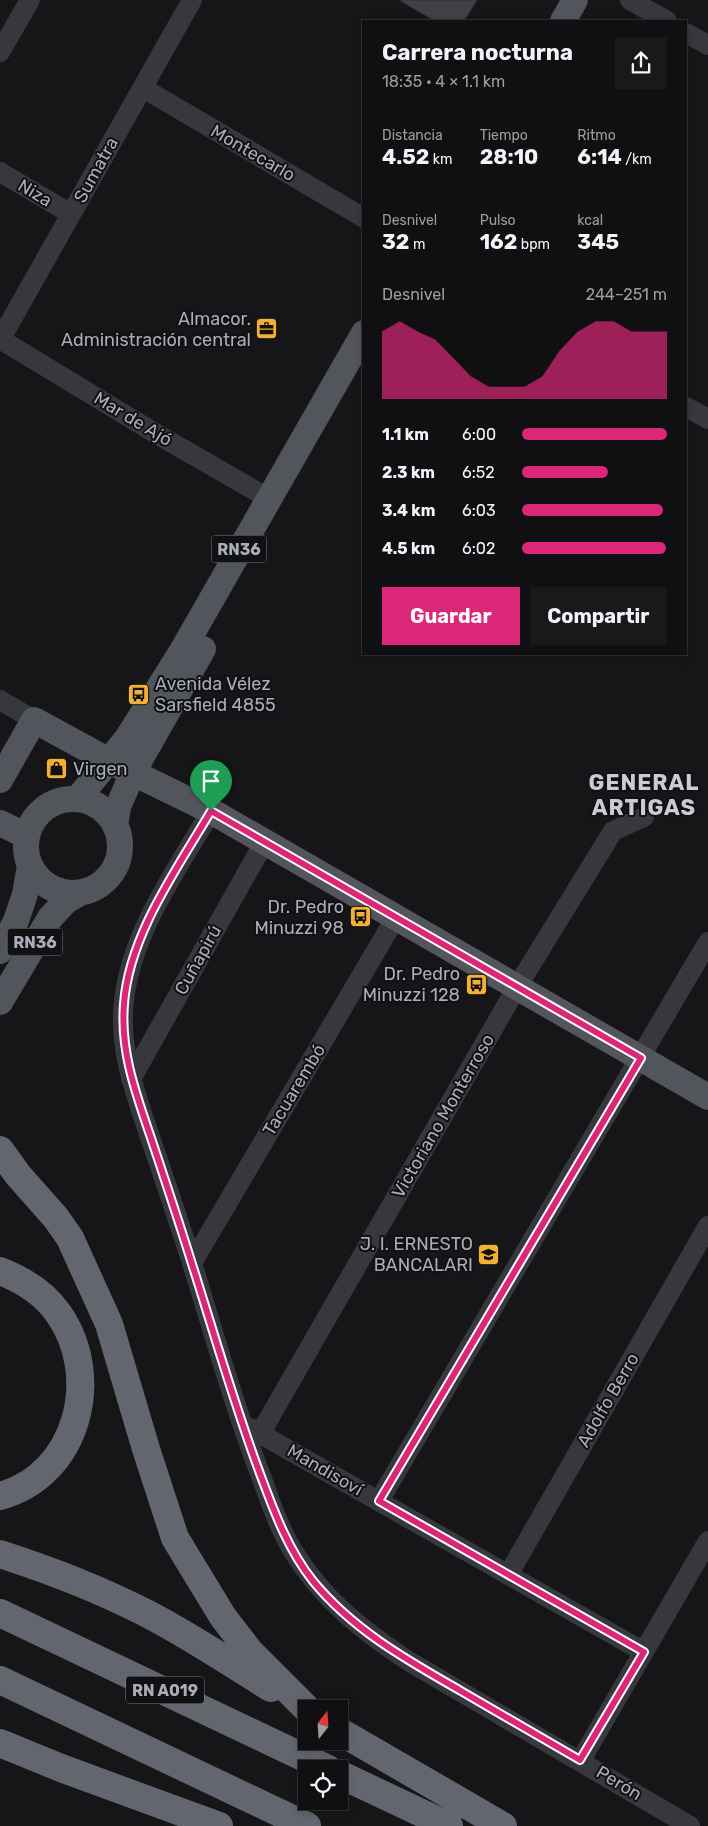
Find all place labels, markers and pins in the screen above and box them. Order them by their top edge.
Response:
place label: Almacor. Administración central [61,308,251,351]
office icon: Almacor. Administración central [255,317,279,341]
place label: Avenida Vélez Sarsfield 4855 [155,673,276,716]
bus stop icon: Avenida Vélez Sarsfield 4855 [127,682,151,706]
shop icon: Virgen [45,757,69,781]
place label: Virgen [73,758,127,780]
pin [190,760,232,811]
place label: Dr. Pedro Minuzzi 98 [254,896,344,939]
bus stop icon: Dr. Pedro Minuzzi 98 [348,905,372,929]
place label: Dr. Pedro Minuzzi 128 [363,963,460,1006]
bus stop icon: Dr. Pedro Minuzzi 128 [464,972,488,996]
place label: J. I. ERNESTO BANCALARI [360,1233,473,1276]
school or university icon: J. I. ERNESTO BANCALARI [477,1242,501,1266]

